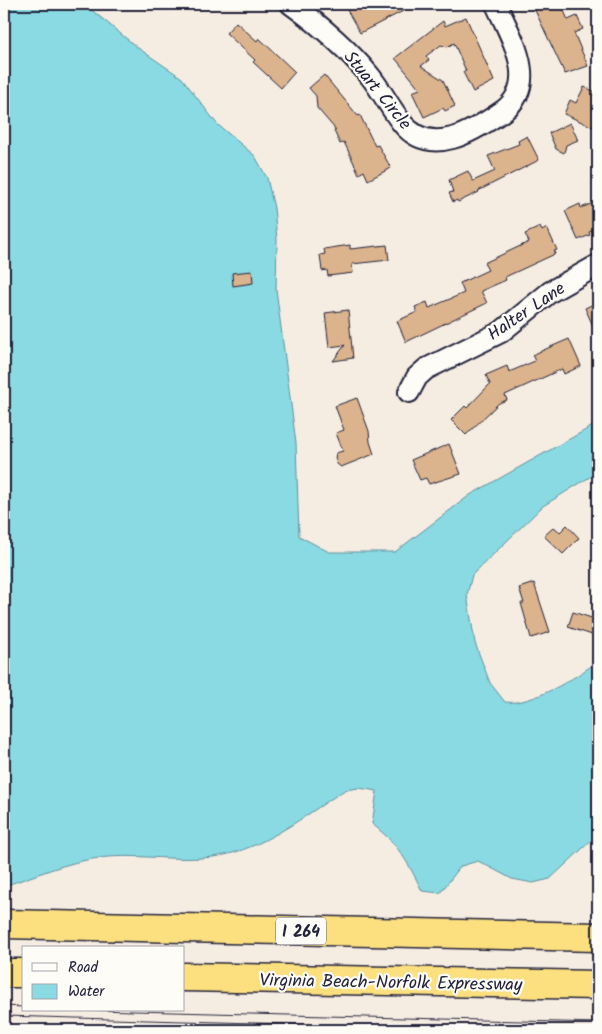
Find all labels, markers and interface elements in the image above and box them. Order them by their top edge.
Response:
street label: Stuart Circle [336,45,418,137]
street label: Halter Lane [482,275,572,349]
road number: I 264 [276,918,326,944]
legend [22,946,185,1012]
text: Road [68,956,99,980]
street label: Virginia Beach-Norfolk Expressway [259,967,523,1000]
text: Water [68,980,105,1004]

